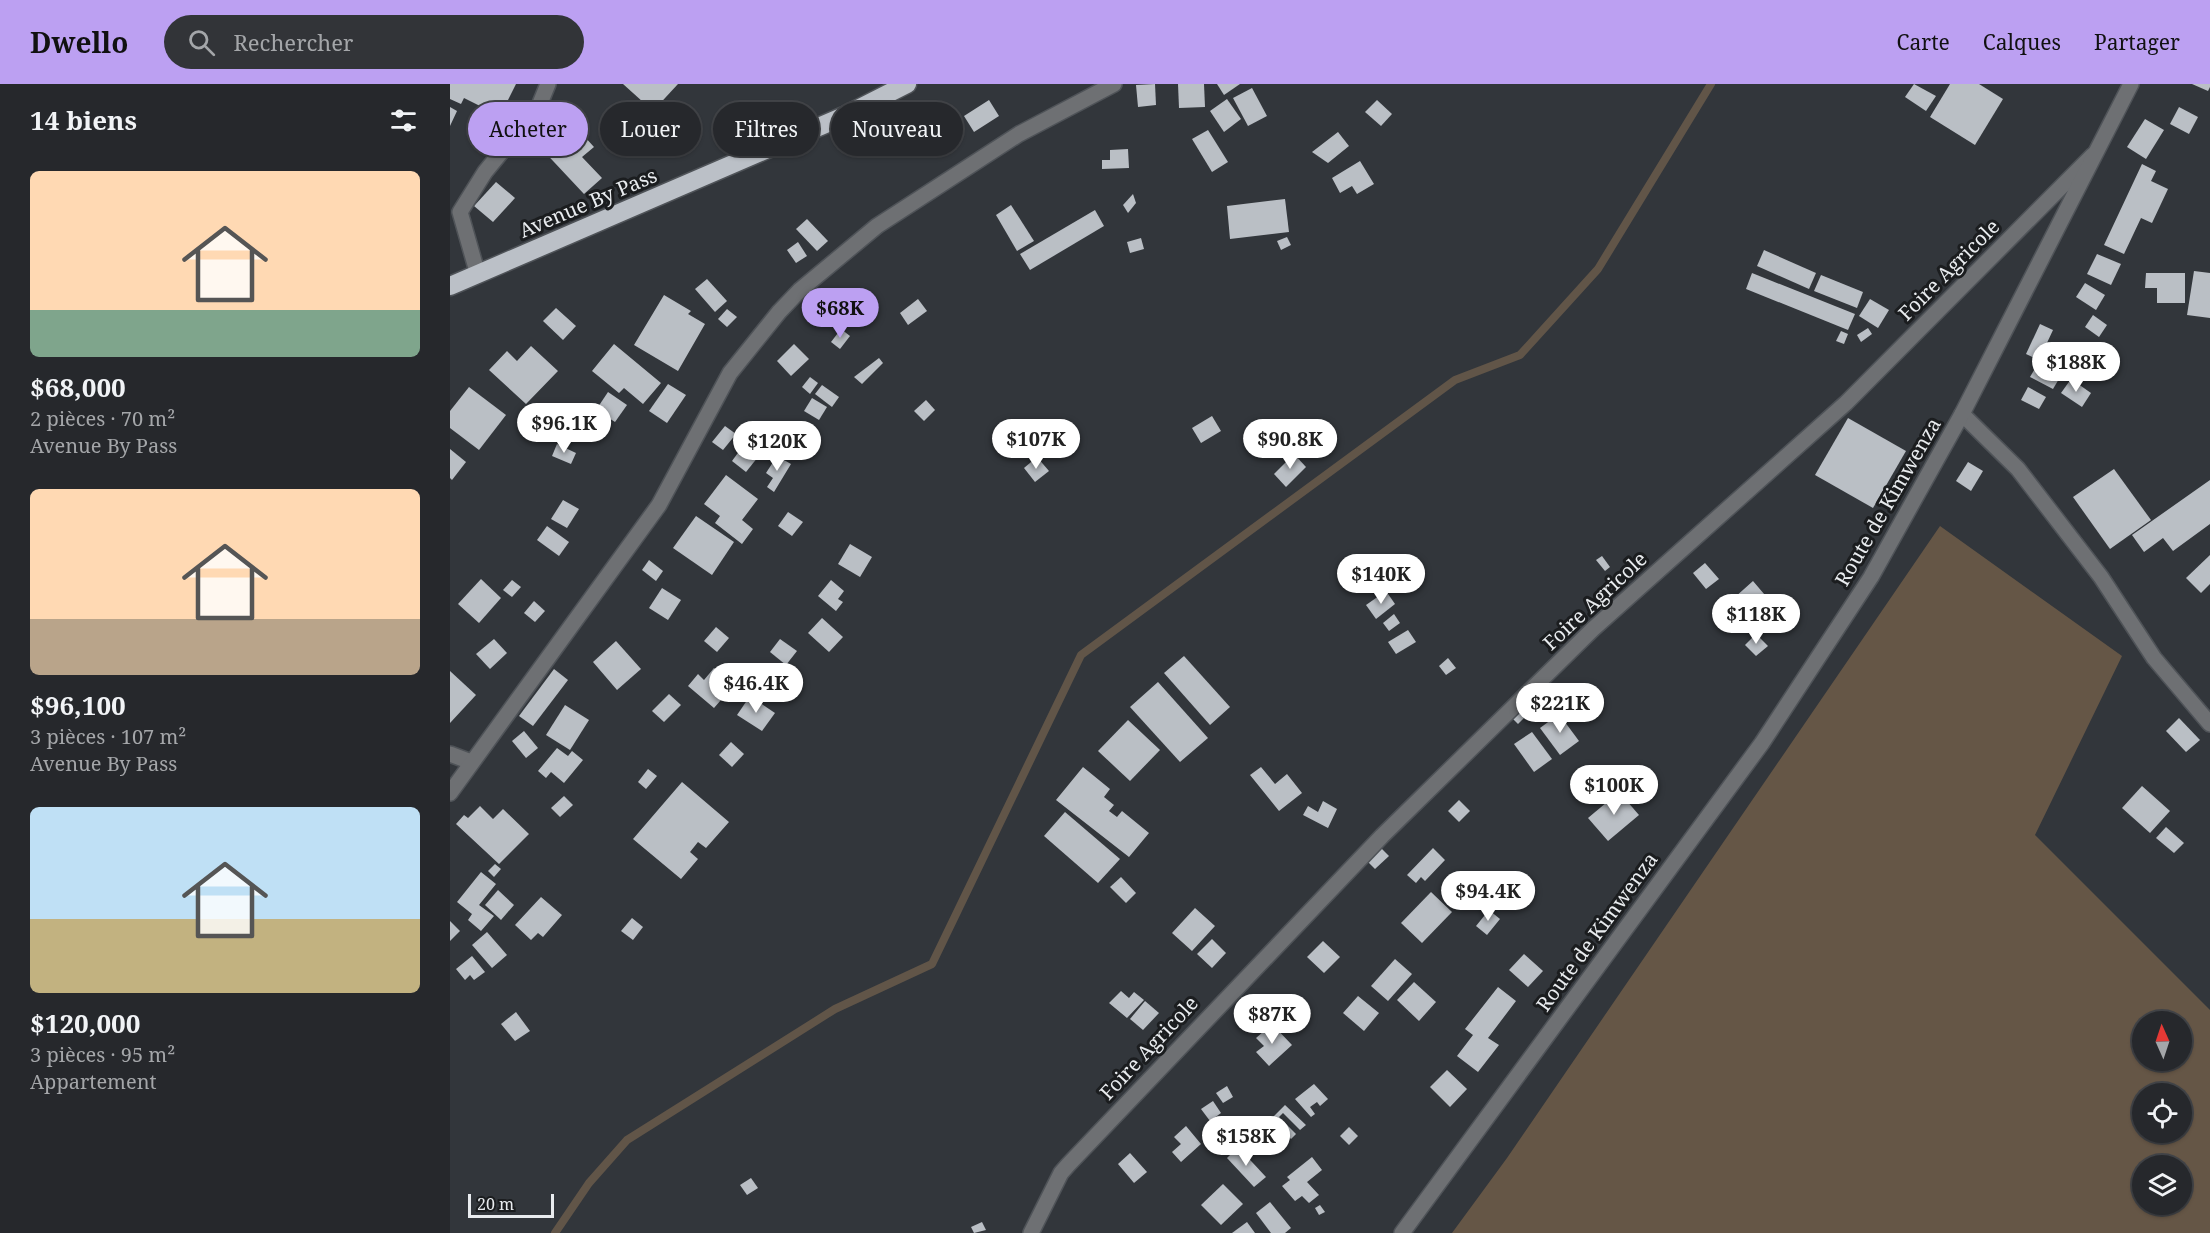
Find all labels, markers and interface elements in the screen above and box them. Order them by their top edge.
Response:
search box [164,15,584,69]
text: Dwello [30,23,128,61]
icon: search [185,26,218,59]
text: Rechercher [233,27,353,57]
text: Carte [1897,28,1950,56]
text: Calques [1983,28,2061,56]
text: Partager [2094,28,2180,56]
text: 14 biens [30,102,137,138]
chip: Acheter [468,102,588,156]
chip: Louer [600,102,701,156]
chip: Filtres [713,102,819,156]
chip: Nouveau [831,102,963,156]
icon: filters [387,104,420,137]
street label: Avenue By Pass [515,161,661,244]
icon: home [171,210,279,318]
street label: Foire Agricole [1892,213,2005,326]
pin: $68K [804,288,876,339]
text: $68K [816,294,864,321]
pin: $188K [2034,342,2118,393]
text: $188K [2046,348,2106,375]
text: $68,000 [30,369,126,405]
pin: $96.1K [515,403,613,454]
text: 2 pièces · 70 m² [30,405,175,432]
text: $96.1K [531,409,597,436]
street label: Route de Kimwenza [1828,413,1947,591]
pin: $107K [994,419,1078,470]
pin: $90.8K [1241,419,1339,470]
pin: $120K [735,421,819,472]
text: $107K [1006,425,1066,452]
text: $90.8K [1257,425,1323,452]
text: $120K [747,427,807,454]
text: Avenue By Pass [30,432,177,459]
icon: home [171,528,279,636]
street label: Foire Agricole [1537,545,1652,656]
pin: $140K [1339,554,1423,605]
text: $140K [1351,560,1411,587]
pin: $118K [1714,594,1798,645]
text: $118K [1726,600,1786,627]
pin: $46.4K [707,663,805,714]
text: $46.4K [723,669,789,696]
pin: $221K [1518,683,1602,734]
text: $96,100 [30,687,126,723]
text: $221K [1530,689,1590,716]
text: 3 pièces · 107 m² [30,723,186,750]
text: Avenue By Pass [30,750,177,777]
pin: $100K [1572,765,1656,816]
text: $100K [1584,771,1644,798]
icon: home [171,846,279,954]
street label: Route de Kimwenza [1530,847,1663,1017]
pin: $94.4K [1439,871,1537,922]
text: $94.4K [1455,877,1521,904]
street label: Foire Agricole [1093,990,1204,1105]
pin: $87K [1236,994,1308,1045]
text: $87K [1248,1000,1296,1027]
text: $120,000 [30,1005,140,1041]
north arrow [2132,1011,2192,1071]
map controls [2132,1011,2192,1215]
text: 3 pièces · 95 m² [30,1041,175,1068]
text: Appartement [30,1068,157,1095]
button: locate [2132,1083,2192,1143]
pin: $158K [1204,1116,1288,1167]
text: $158K [1216,1122,1276,1149]
button: layers [2132,1155,2192,1215]
scale bar [468,1191,554,1218]
text: 20 m [477,1193,514,1215]

